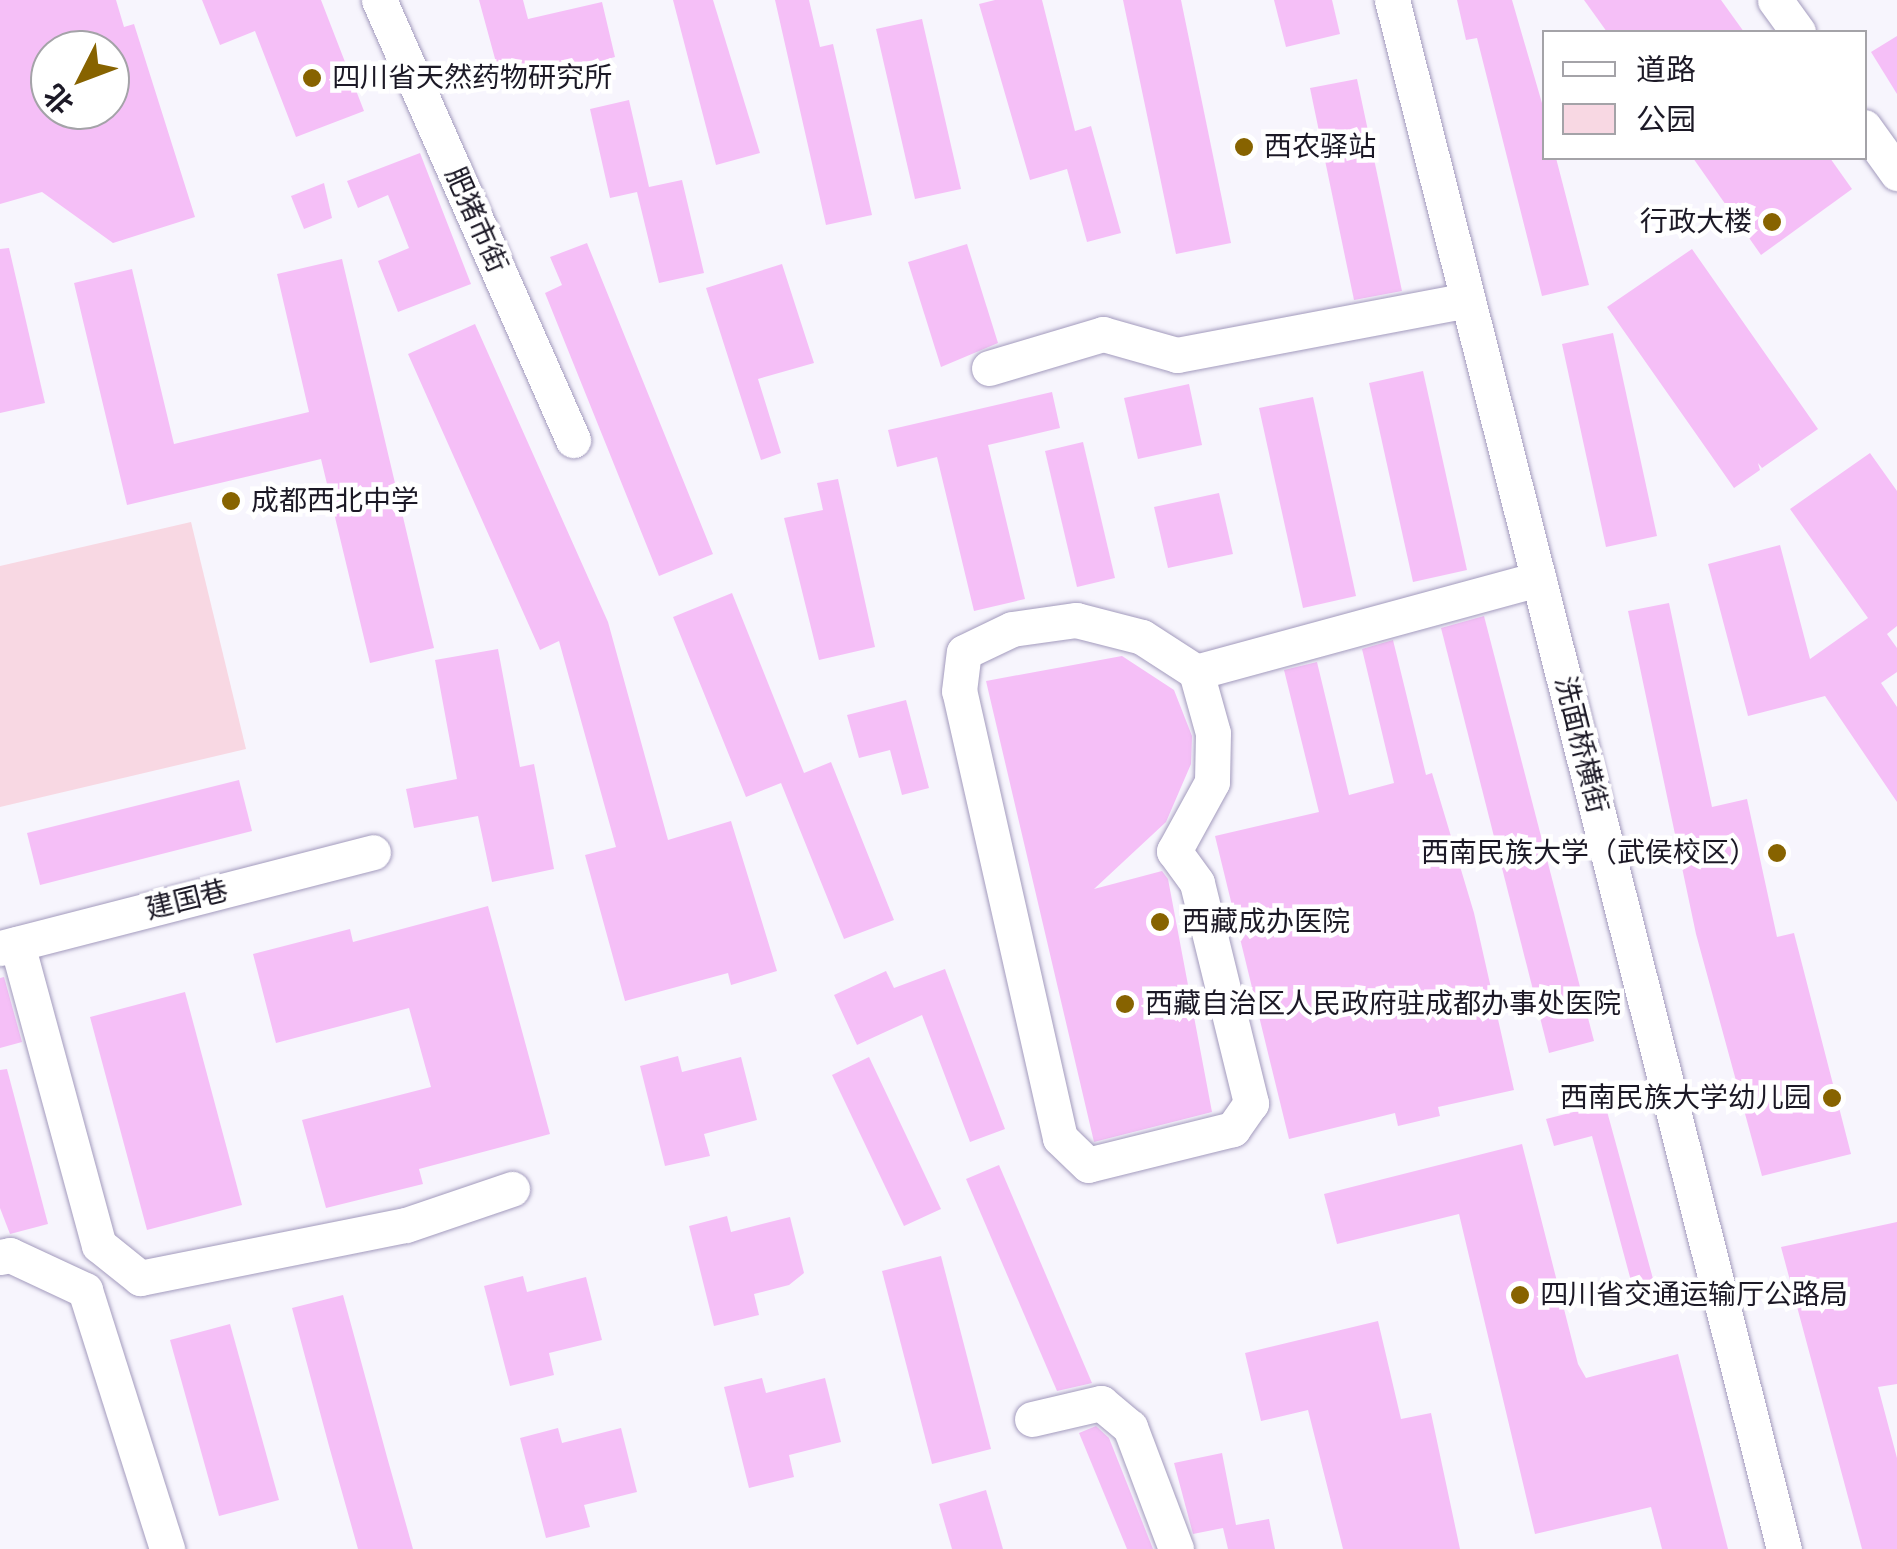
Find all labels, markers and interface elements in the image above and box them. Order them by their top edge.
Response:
north arrow [30,30,130,130]
legend [1542,30,1867,160]
text: 道路 [1636,48,1696,91]
place label: 四川省天然药物研究所 [332,61,612,95]
marker: 四川省天然药物研究所 [301,67,323,89]
text: 北 [35,76,83,123]
text: 公园 [1636,98,1696,141]
place label: 西农驿站 [1264,130,1376,164]
marker: 西农驿站 [1233,136,1255,158]
street label: 肥猪市街 [438,162,514,278]
place label: 行政大楼 [1640,205,1752,239]
marker: 行政大楼 [1761,211,1783,233]
place label: 成都西北中学 [251,484,419,518]
marker: 成都西北中学 [220,490,242,512]
street label: 洗面桥横街 [1548,673,1614,817]
place label: 西南民族大学（武侯校区） [1421,836,1757,870]
marker: 西南民族大学（武侯校区） [1766,842,1788,864]
street label: 建国巷 [142,874,232,926]
place label: 西藏成办医院 [1182,905,1350,939]
marker: 西藏成办医院 [1147,909,1173,935]
place label: 西藏自治区人民政府驻成都办事处医院 [1145,987,1621,1021]
marker: 西藏自治区人民政府驻成都办事处医院 [1114,993,1136,1015]
place label: 西南民族大学幼儿园 [1560,1081,1812,1115]
marker: 西南民族大学幼儿园 [1821,1087,1843,1109]
place label: 四川省交通运输厅公路局 [1540,1278,1848,1312]
marker: 四川省交通运输厅公路局 [1509,1284,1531,1306]

